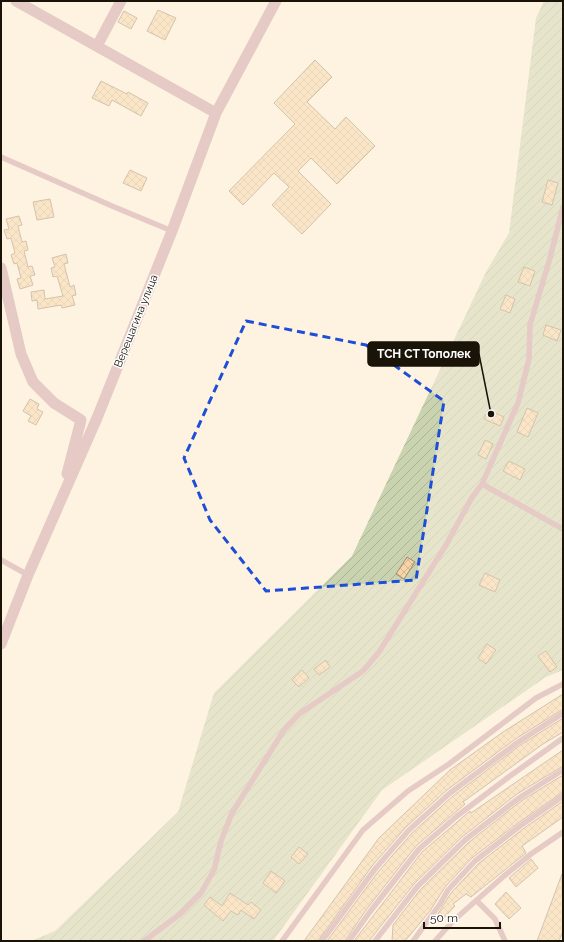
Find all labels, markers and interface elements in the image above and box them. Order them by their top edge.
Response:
street label: Верещагина улица [111,273,161,369]
callout: ТСН СТ Тополек [368,342,479,366]
text: ТСН СТ Тополек [377,347,471,361]
scale bar [424,904,500,930]
text: 50 m [430,911,458,925]

